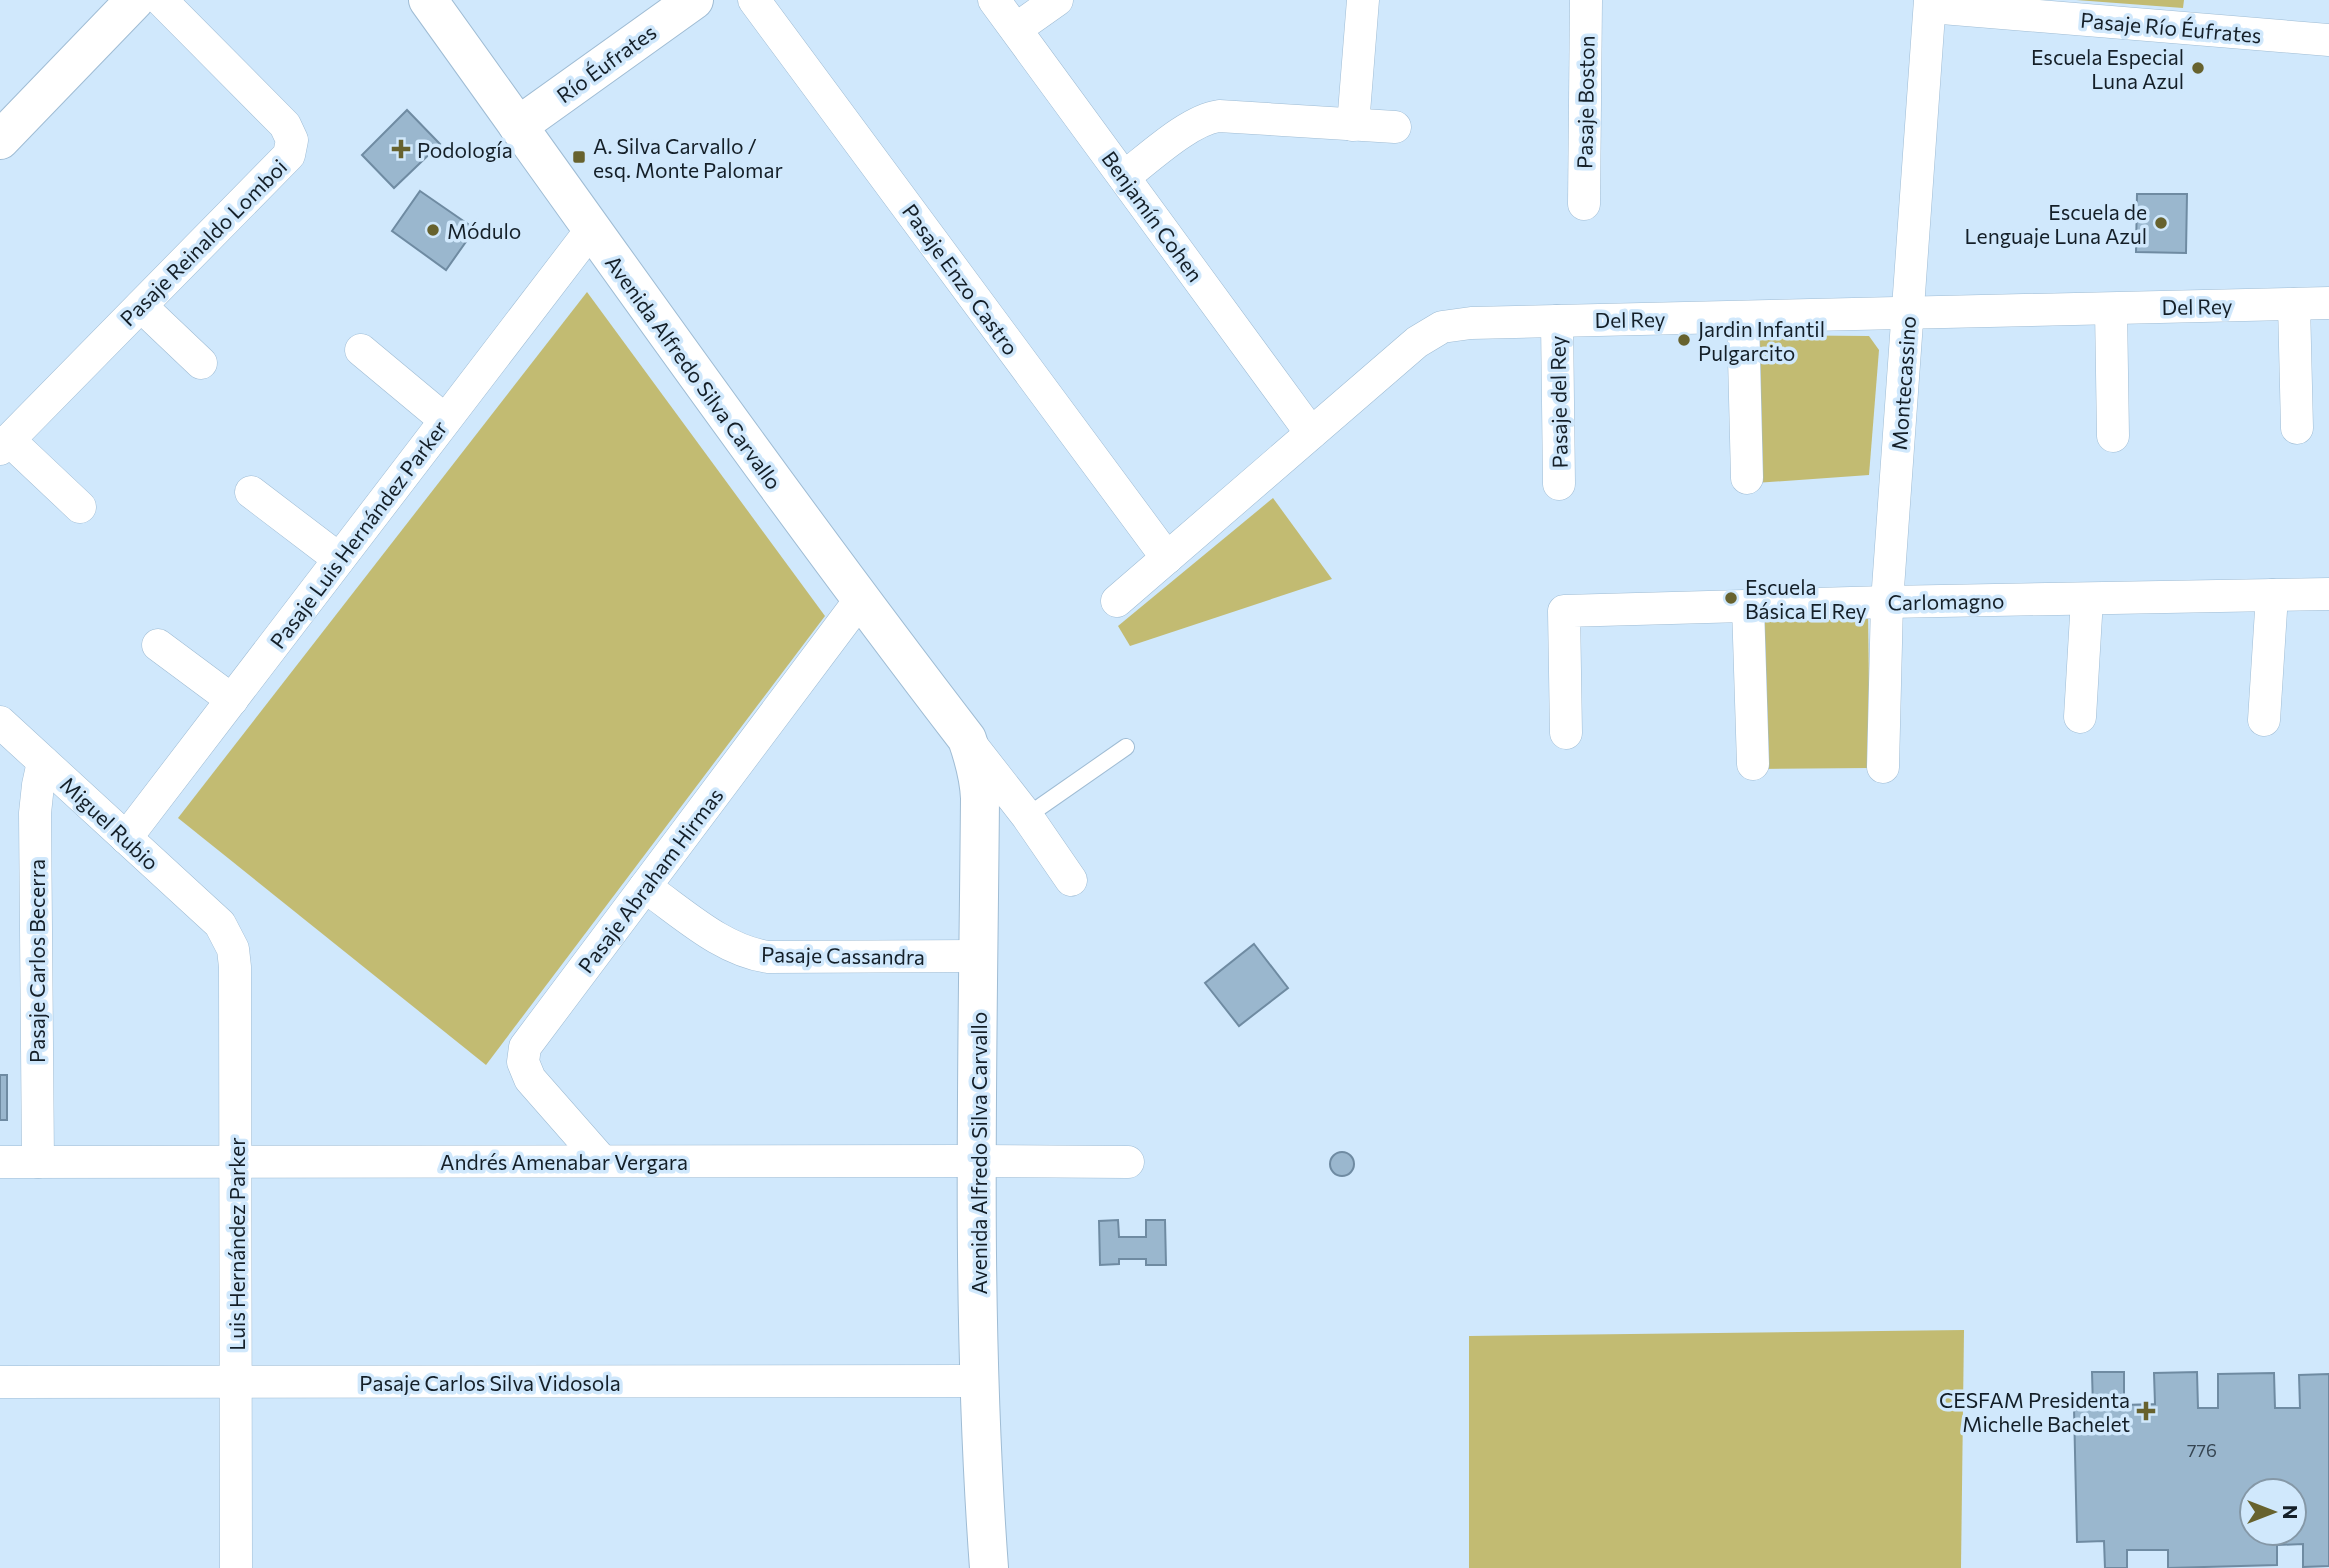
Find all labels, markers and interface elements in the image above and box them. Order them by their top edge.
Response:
street label: Pasaje Río Éufrates [2079,7,2263,47]
street label: Río Éufrates [551,19,661,107]
street label: Pasaje Boston [1571,35,1599,169]
place label: Escuela Especial Luna Azul [2031,44,2184,93]
marker: Escuela Especial Luna Azul [2190,60,2206,76]
place label: A. Silva Carvallo / esq. Monte Palomar [593,133,783,182]
place label: Podología [417,137,513,162]
marker: Podología [391,139,411,159]
street label: Benjamín Cohen [1097,146,1209,286]
marker: A. Silva Carvallo / esq. Monte Palomar [571,149,587,165]
street label: Pasaje Reinaldo Lomboi [114,153,292,331]
street label: Pasaje Enzo Castro [898,199,1024,359]
place label: Escuela de Lenguaje Luna Azul [1965,199,2147,248]
marker: Escuela de Lenguaje Luna Azul [2153,215,2169,231]
place label: Módulo [447,218,521,243]
marker: Módulo [425,222,441,238]
street label: Avenida Alfredo Silva Carvallo [601,250,787,494]
street label: Del Rey [2161,293,2233,319]
street label: Del Rey [1594,306,1666,332]
street label: Montecassino [1886,315,1920,451]
place label: Jardin Infantil Pulgarcito [1698,316,1825,365]
marker: Jardin Infantil Pulgarcito [1676,332,1692,348]
street label: Pasaje del Rey [1544,335,1572,469]
street label: Pasaje Luis Hernández Parker [264,415,452,653]
place label: Escuela Básica El Rey [1745,574,1867,623]
street label: Carlomagno [1887,587,2005,615]
marker: Escuela Básica El Rey [1723,590,1739,606]
street label: Miguel Rubio [56,771,164,875]
street label: Pasaje Abraham Hirmas [572,783,728,977]
street label: Pasaje Carlos Becerra [24,859,49,1063]
street label: Pasaje Cassandra [761,941,925,969]
street label: Avenida Alfredo Silva Carvallo [966,1012,991,1294]
street label: Luis Hernández Parker [224,1137,249,1351]
street label: Andrés Amenabar Vergara [440,1149,688,1174]
street label: Pasaje Carlos Silva Vidosola [359,1370,621,1395]
place label: CESFAM Presidenta Michelle Bachelet [1939,1387,2130,1436]
marker: CESFAM Presidenta Michelle Bachelet [2136,1401,2156,1421]
house number: 776 [2187,1439,2217,1461]
north arrow [2238,1477,2308,1547]
text: N [2279,1505,2302,1519]

